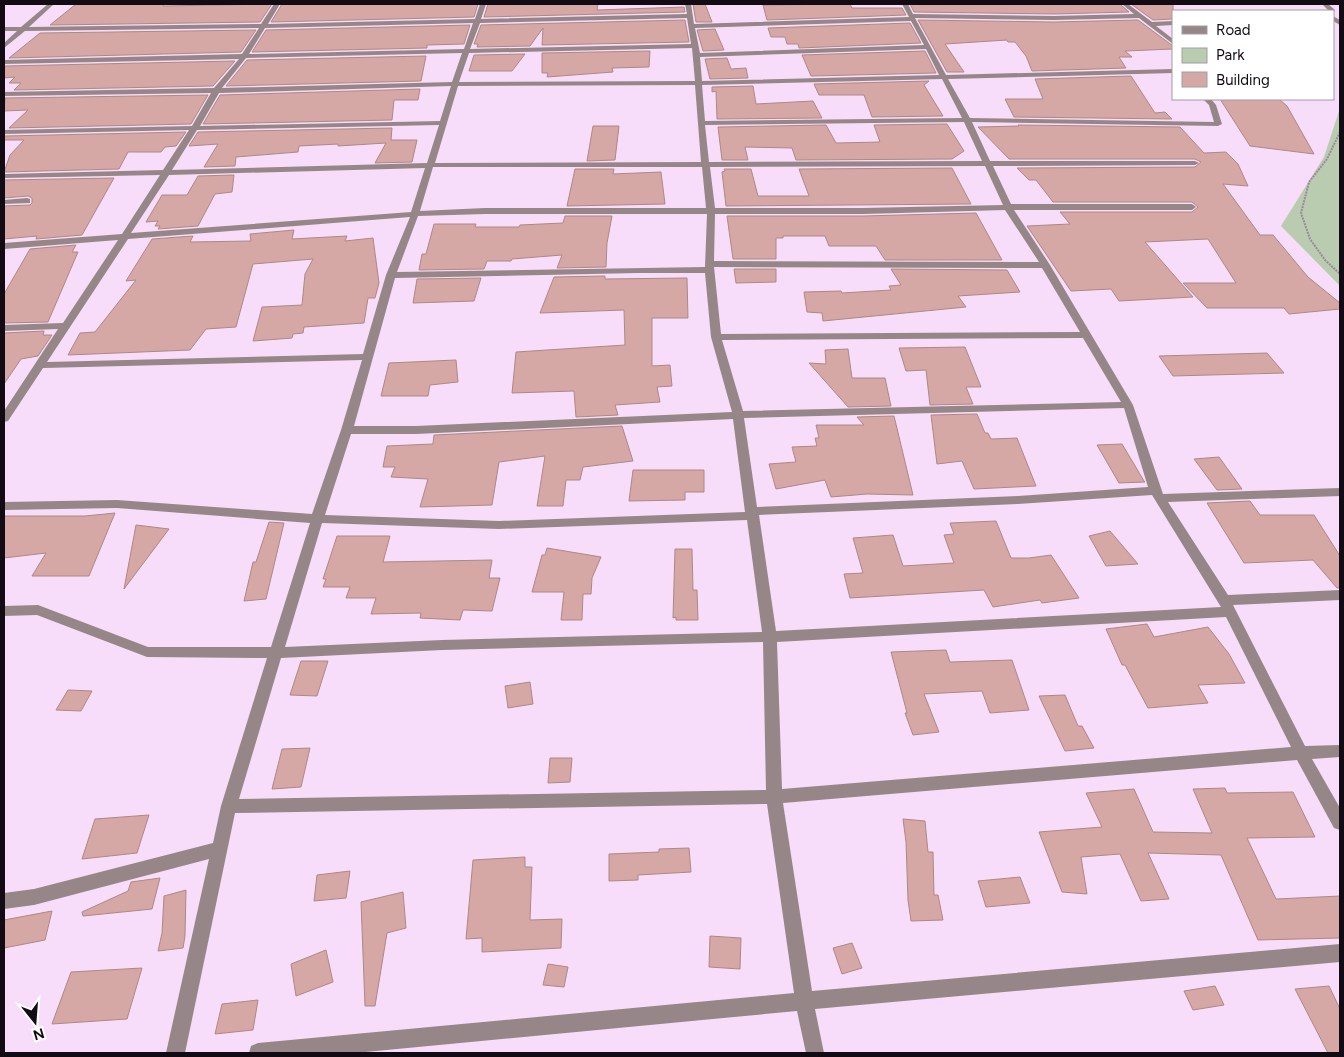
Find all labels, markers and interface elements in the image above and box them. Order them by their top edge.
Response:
legend [1172,10,1334,100]
text: Road [1216,21,1251,39]
text: Park [1216,46,1245,64]
text: Building [1216,71,1270,89]
north arrow [10,997,60,1047]
text: N [31,1024,46,1044]

